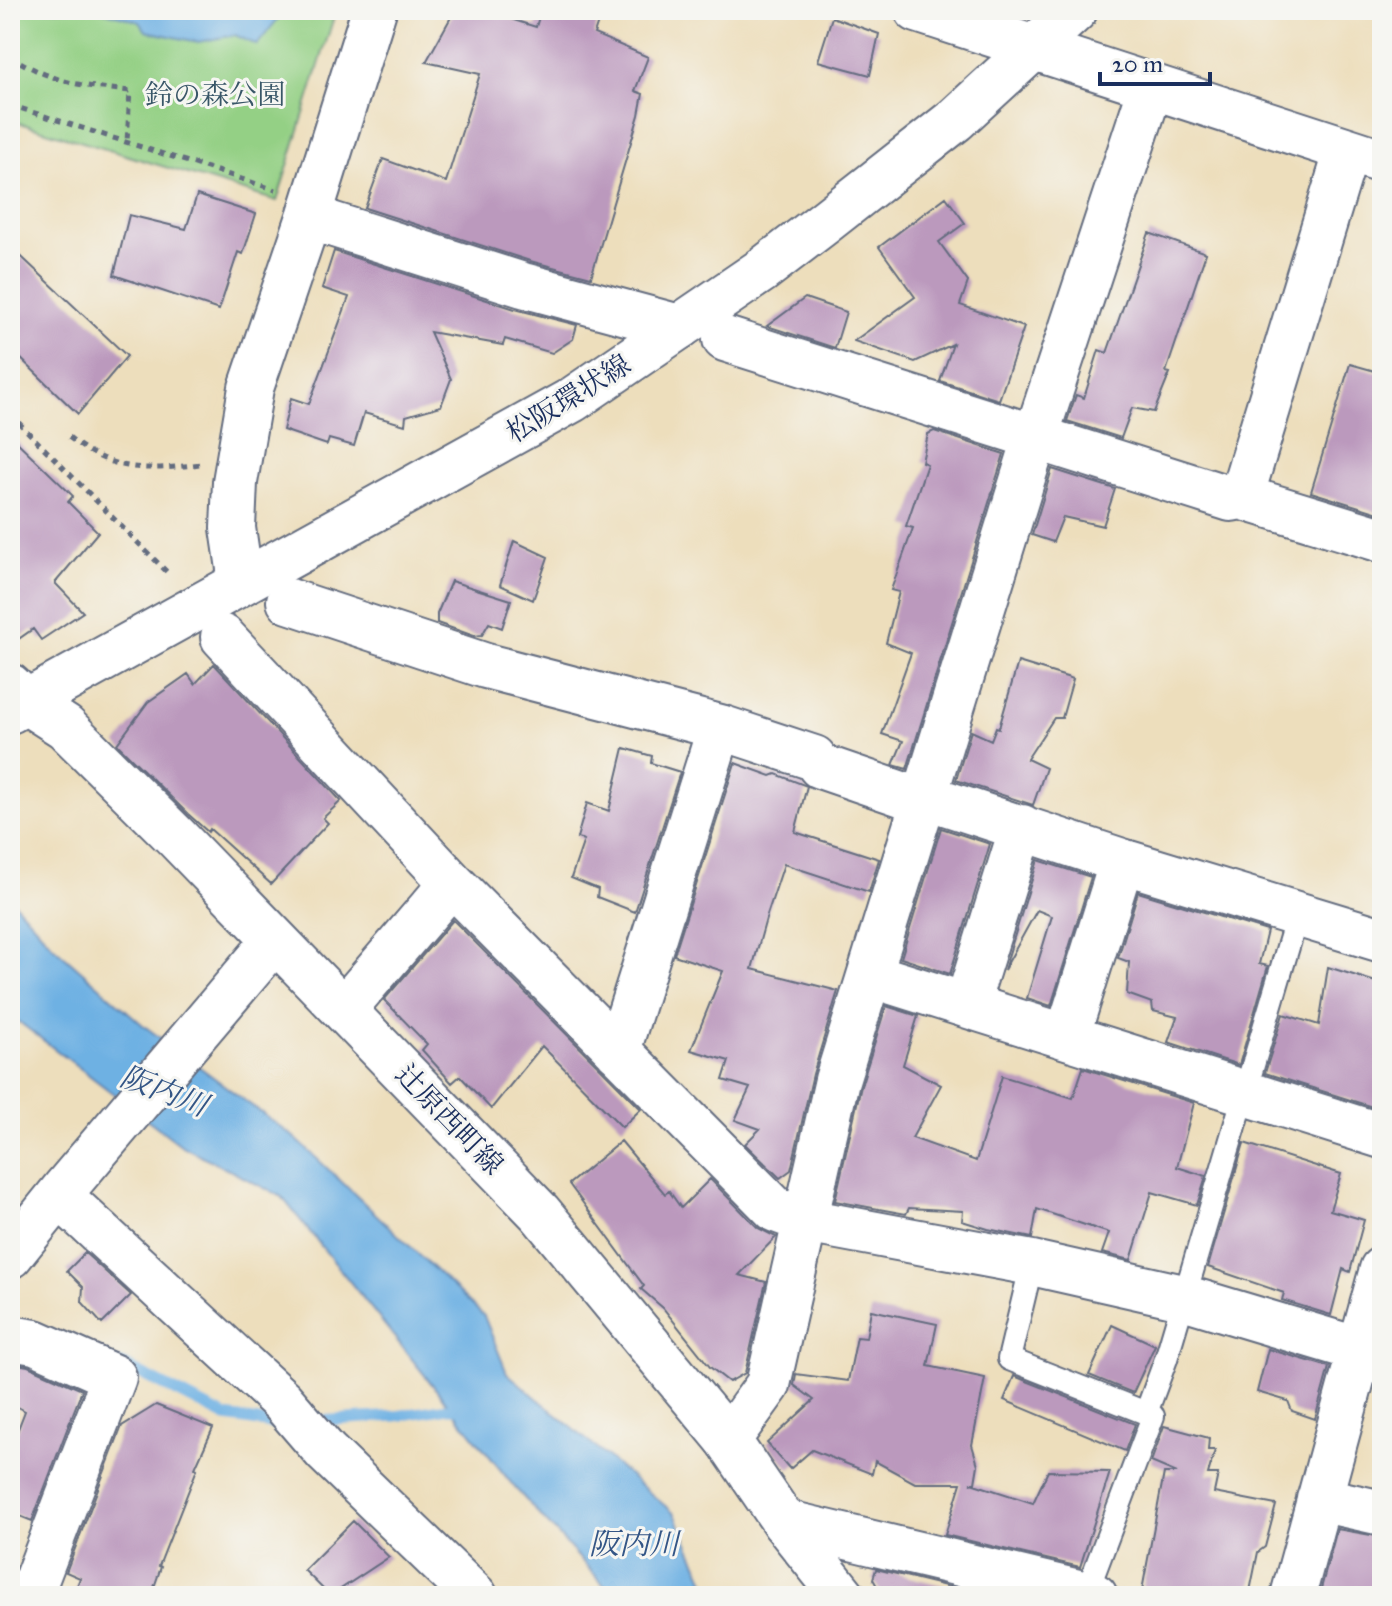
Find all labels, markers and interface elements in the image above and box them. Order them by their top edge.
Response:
scale bar [1100,36,1210,86]
text: 20 m [1112,49,1163,79]
park label: 鈴の森公園 [145,77,285,112]
street label: 松阪環状線 [500,346,637,450]
street label: 辻原西町線 [388,1057,511,1182]
water label: 阪内川 [116,1058,215,1125]
water label: 阪内川 [589,1526,682,1562]

